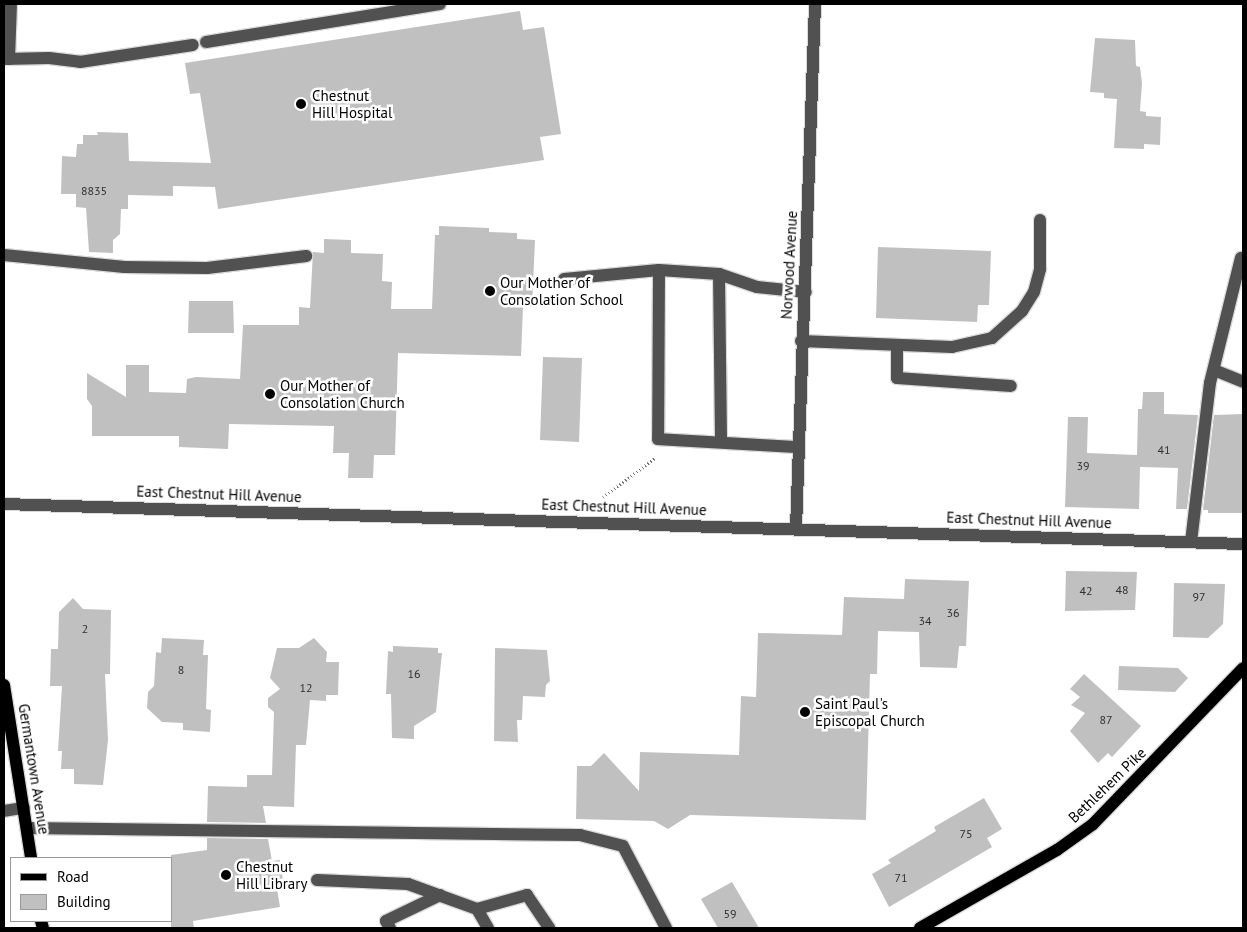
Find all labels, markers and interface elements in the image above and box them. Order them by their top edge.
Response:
place label: Chestnut Hill Hospital [312,86,392,121]
marker: Chestnut Hill Hospital [294,97,308,111]
house number: 8835 [81,184,107,198]
street label: Norwood Avenue [777,210,801,320]
place label: Our Mother of Consolation School [500,273,623,308]
marker: Our Mother of Consolation School [484,285,496,297]
place label: Our Mother of Consolation Church [280,376,405,411]
marker: Our Mother of Consolation Church [264,388,276,400]
house number: 41 [1157,443,1171,457]
house number: 39 [1076,459,1090,473]
street label: East Chestnut Hill Avenue [136,482,302,506]
street label: East Chestnut Hill Avenue [541,495,707,519]
street label: East Chestnut Hill Avenue [946,508,1112,532]
house number: 48 [1115,583,1129,597]
house number: 42 [1079,584,1093,598]
house number: 97 [1192,590,1206,604]
house number: 36 [946,606,960,620]
house number: 34 [918,614,932,628]
house number: 2 [82,622,88,636]
house number: 8 [178,663,184,677]
house number: 16 [407,667,421,681]
house number: 12 [299,681,313,695]
place label: Saint Paul's Episcopal Church [815,694,925,729]
street label: Germantown Avenue [15,702,53,836]
marker: Saint Paul's Episcopal Church [799,706,811,718]
house number: 87 [1099,713,1113,727]
street label: Bethlehem Pike [1065,744,1149,826]
house number: 75 [959,827,973,841]
legend [10,857,172,922]
place label: Chestnut Hill Library [236,857,307,892]
text: Road [57,867,89,886]
marker: Chestnut Hill Library [220,869,232,881]
house number: 71 [894,871,908,885]
text: Building [57,892,111,911]
house number: 59 [723,907,737,921]

